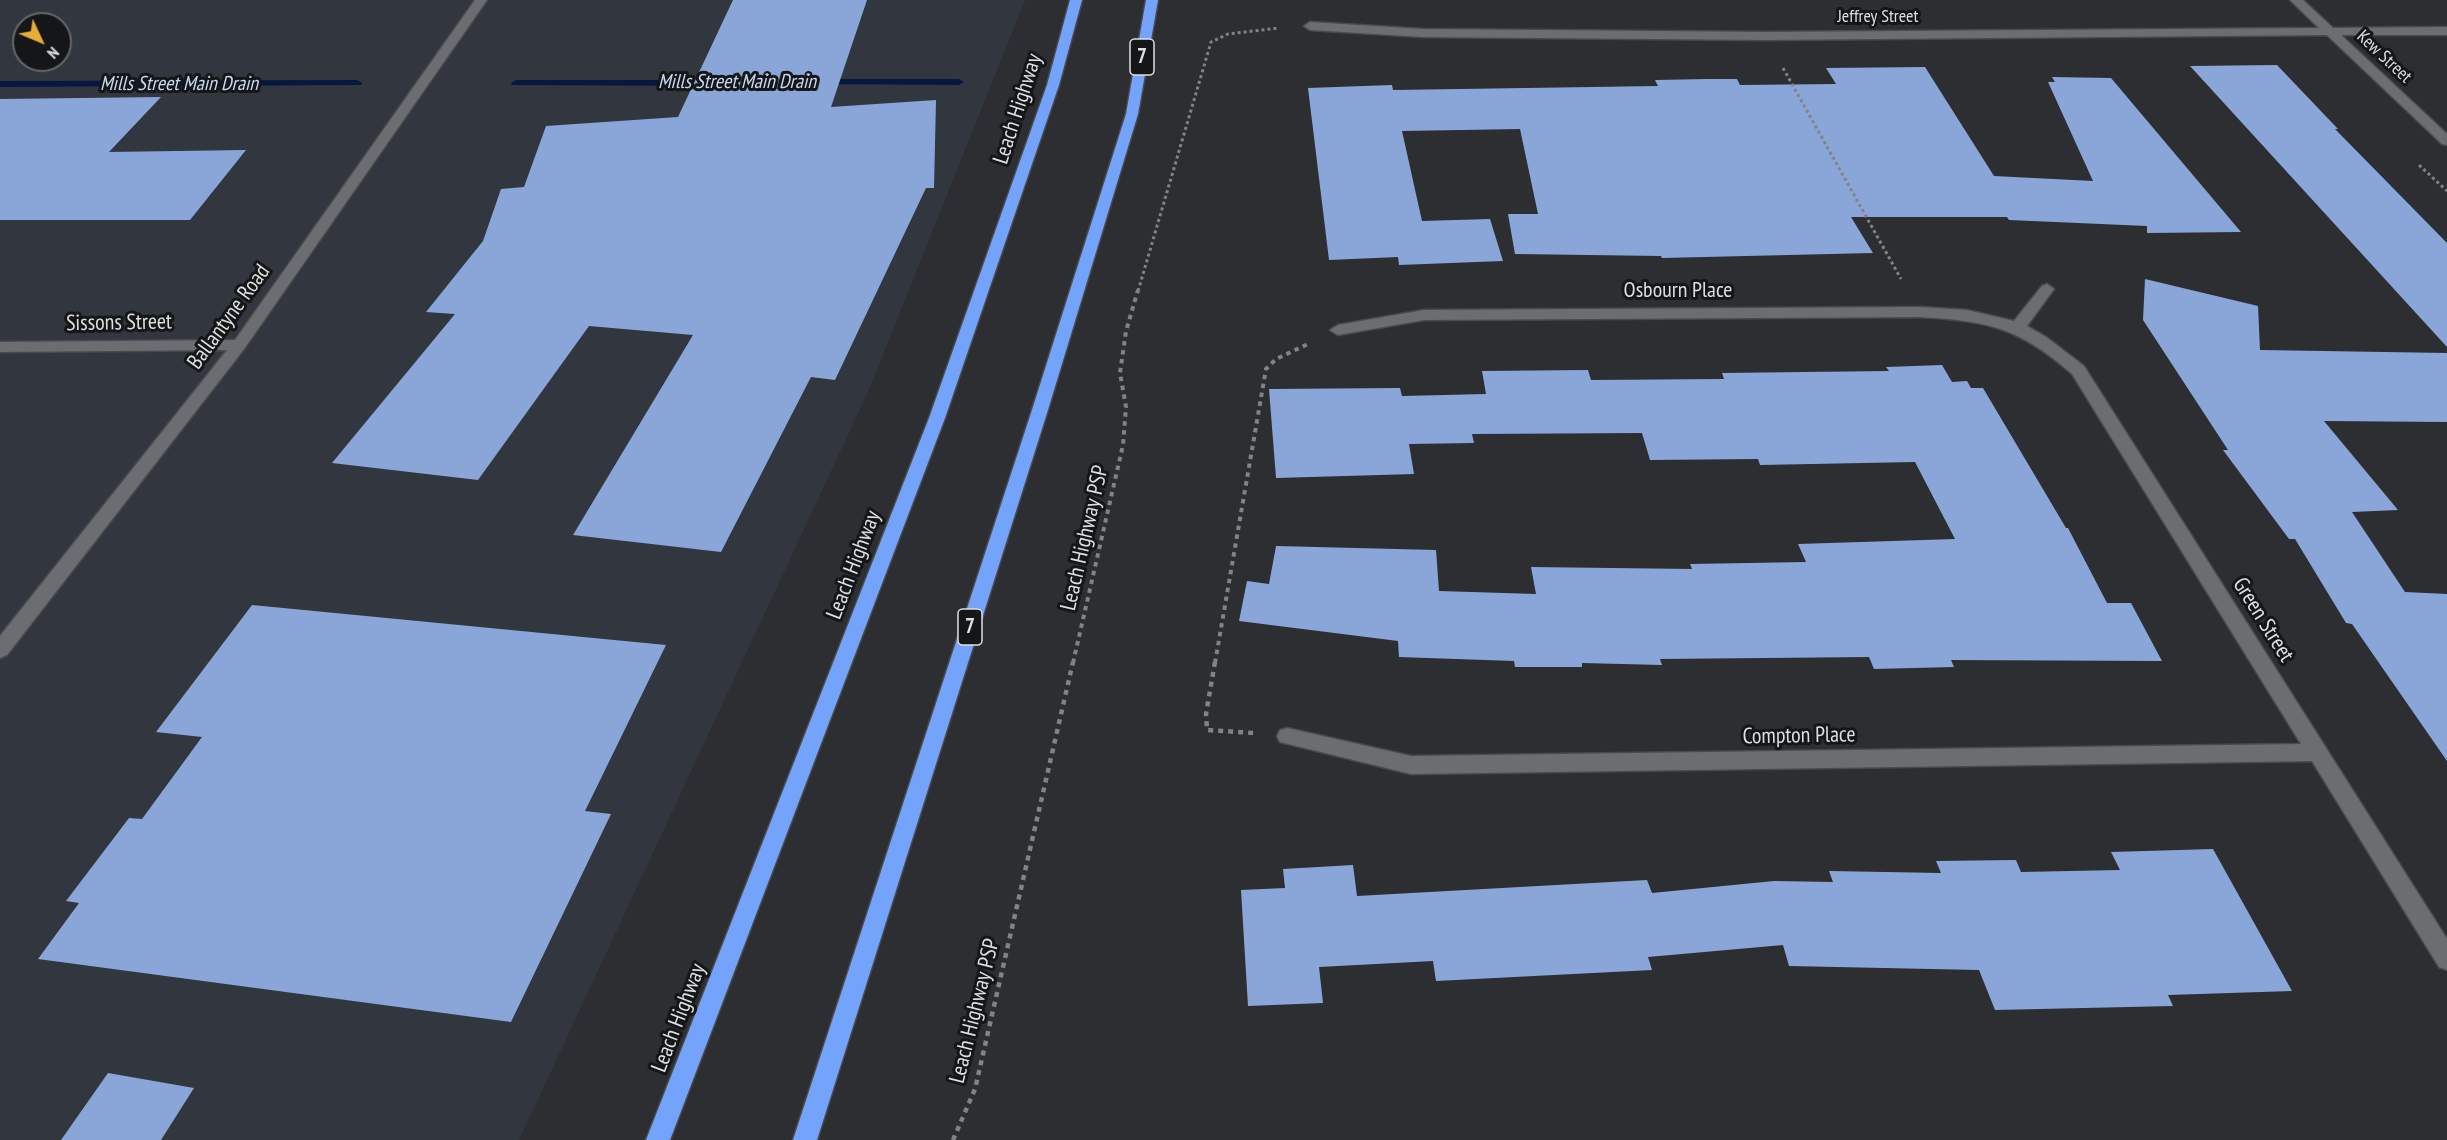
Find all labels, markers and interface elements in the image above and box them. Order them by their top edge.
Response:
street label: Jeffrey Street [1838,6,1918,28]
north arrow [12,12,72,72]
street label: Kew Street [2352,26,2416,88]
road number: 7 [1130,39,1154,75]
text: N [43,43,64,63]
street label: Leach Highway [988,51,1048,167]
water label: Mills Street Main Drain [658,70,816,94]
water label: Mills Street Main Drain [100,72,258,96]
street label: Ballantyne Road [182,259,276,375]
street label: Osbourn Place [1624,278,1732,304]
street label: Sissons Street [66,309,172,337]
street label: Leach Highway PSP [1055,463,1115,613]
street label: Leach Highway [821,507,887,623]
street label: Green Street [2227,573,2299,667]
road number: 7 [958,609,982,645]
street label: Compton Place [1742,722,1856,750]
street label: Leach Highway PSP [944,936,1006,1086]
street label: Leach Highway [646,960,712,1076]

